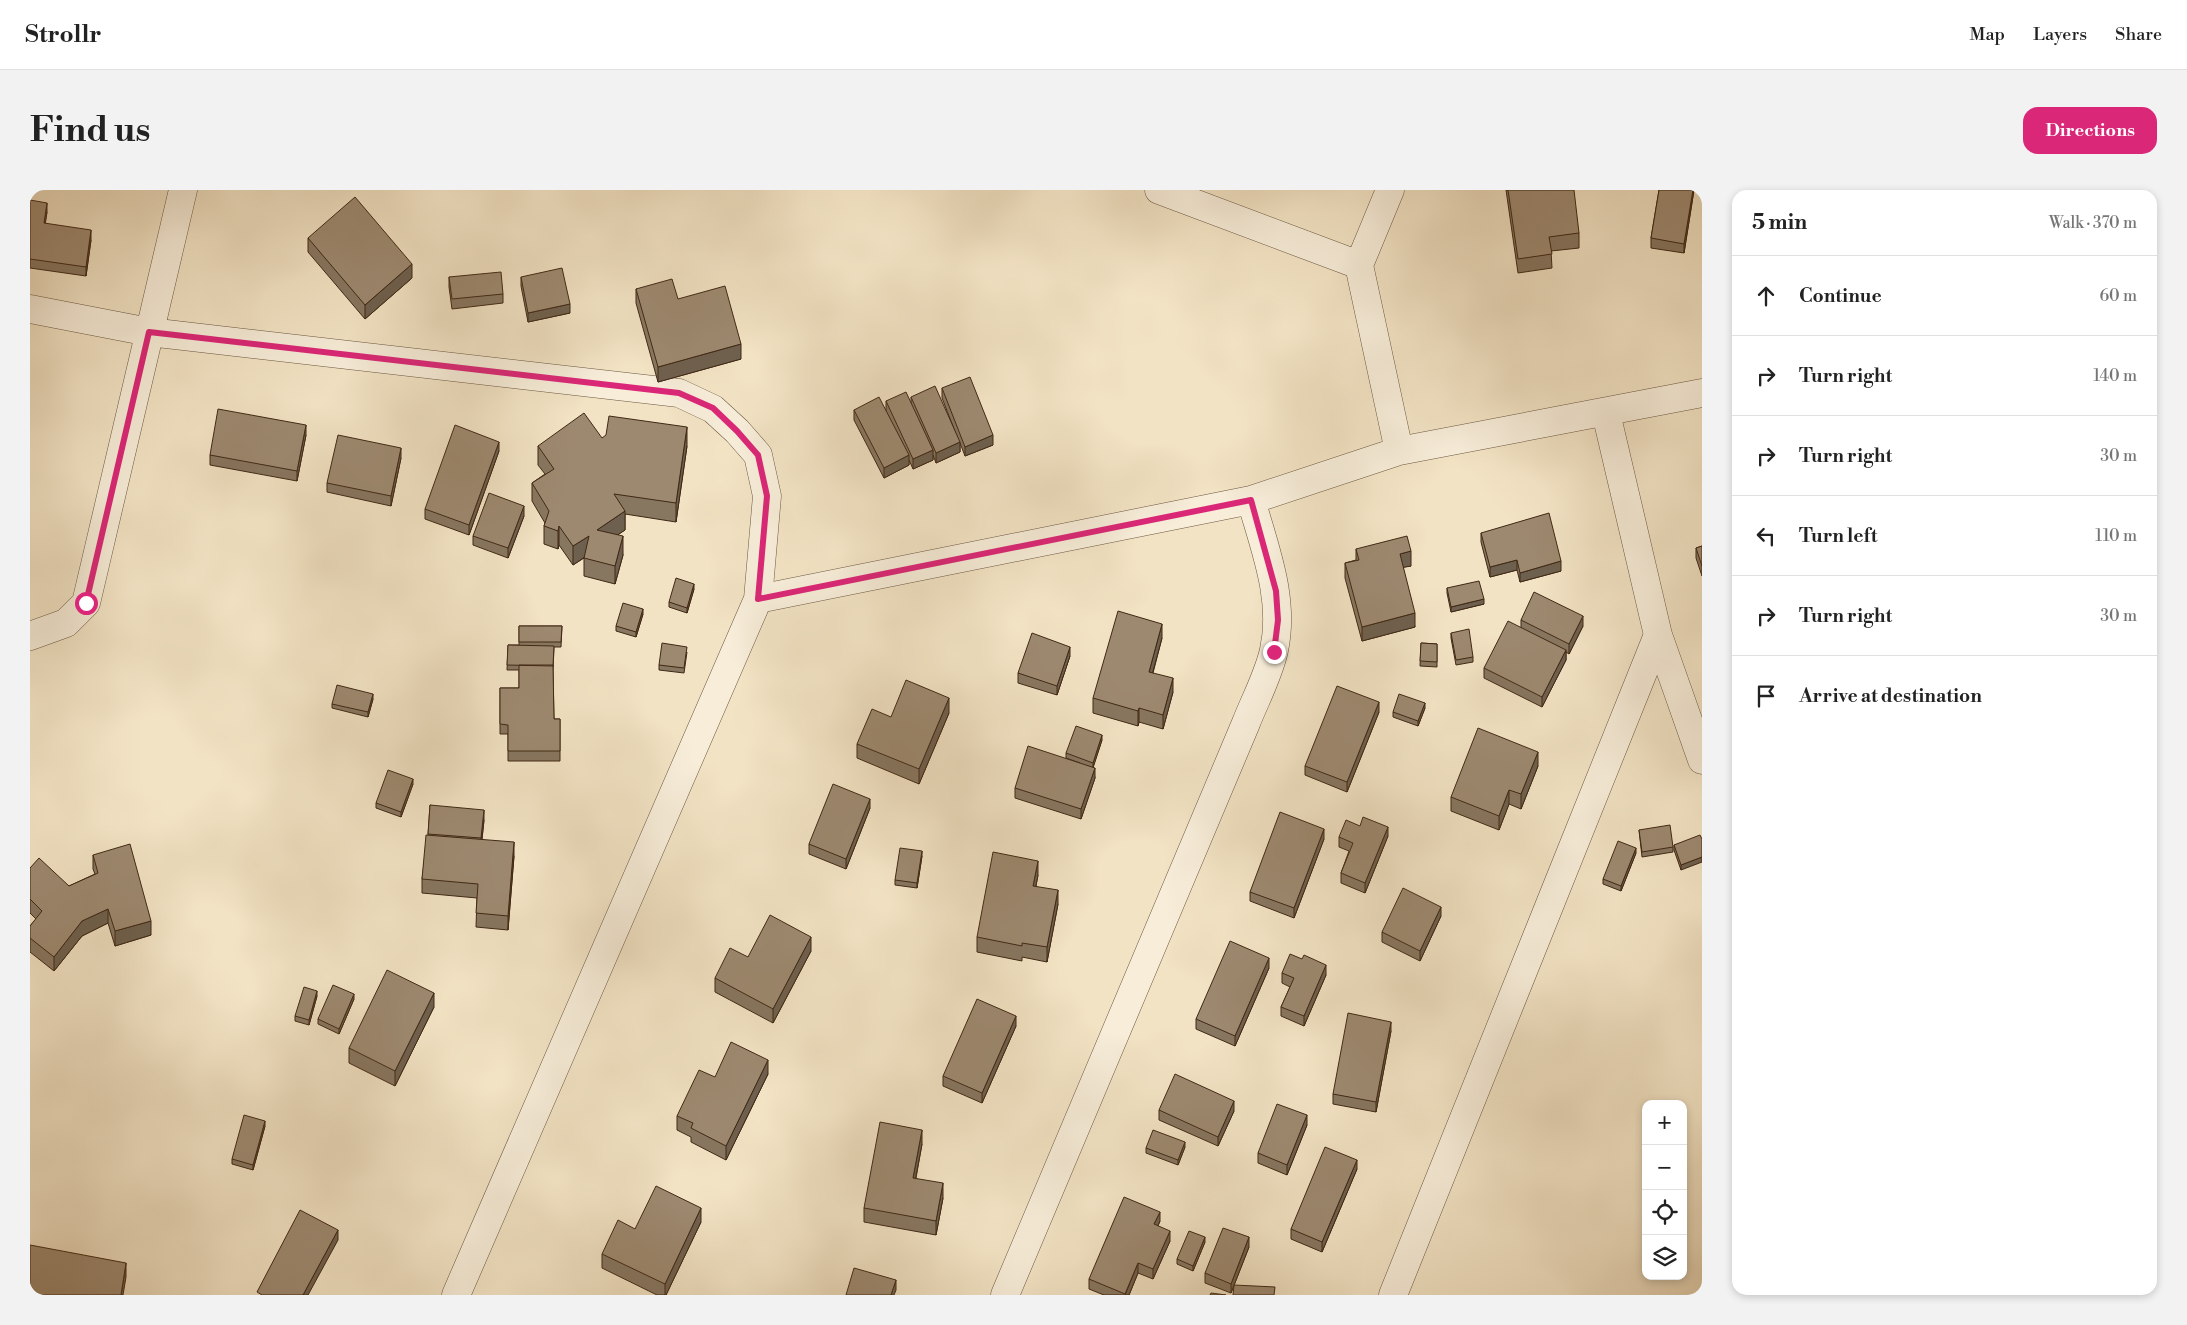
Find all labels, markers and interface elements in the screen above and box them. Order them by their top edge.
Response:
text: Strollr [25,20,101,50]
text: Map [1970,23,2005,46]
text: Layers [2033,23,2087,46]
text: Share [2115,23,2162,46]
button: Directions [2023,107,2157,154]
text: Find us [30,109,150,152]
text: 5 min [1752,210,1807,236]
text: Walk · 370 m [2049,213,2137,233]
icon: ahead [1752,282,1780,310]
text: Continue [1799,284,1882,308]
text: 60 m [2099,286,2137,306]
icon: right [1752,362,1780,390]
text: Turn right [1799,364,1892,388]
text: 140 m [2093,366,2137,386]
icon: right [1752,442,1780,470]
text: Turn right [1799,444,1892,468]
text: 30 m [2100,446,2137,466]
icon: left [1752,522,1780,550]
text: Turn left [1799,524,1878,548]
text: 110 m [2095,526,2137,546]
route start [75,592,98,615]
icon: right [1752,602,1780,630]
text: Turn right [1799,604,1892,628]
text: 30 m [2100,606,2137,626]
route end [1263,641,1286,664]
icon: arrive [1752,682,1780,710]
text: Arrive at destination [1799,684,1982,708]
map controls [1642,1100,1687,1280]
button: + [1642,1100,1687,1145]
button: − [1642,1145,1687,1190]
button: locate [1642,1190,1687,1235]
button: layers [1642,1235,1687,1280]

